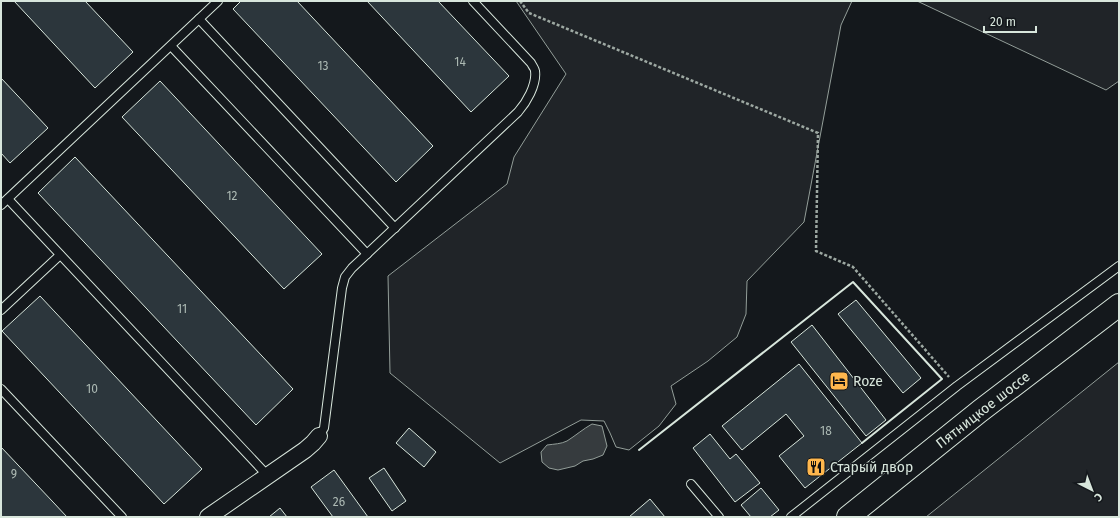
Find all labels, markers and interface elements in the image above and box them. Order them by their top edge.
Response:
scale bar [984,8,1036,34]
text: 20 m [990,15,1016,29]
house number: 14 [454,55,466,69]
house number: 13 [317,59,329,73]
house number: 12 [226,189,238,203]
house number: 11 [177,302,187,316]
street label: Пятницкое шоссе [933,368,1033,452]
hotel icon: Roze [828,370,850,392]
place label: Roze [853,373,883,390]
house number: 10 [86,382,98,396]
house number: 18 [820,424,832,438]
restaurant icon: Старый двор [805,456,827,478]
place label: Старый двор [830,459,913,476]
house number: 9 [11,467,17,481]
north arrow [1072,470,1112,510]
text: С [1091,490,1105,504]
house number: 26 [333,495,345,509]

